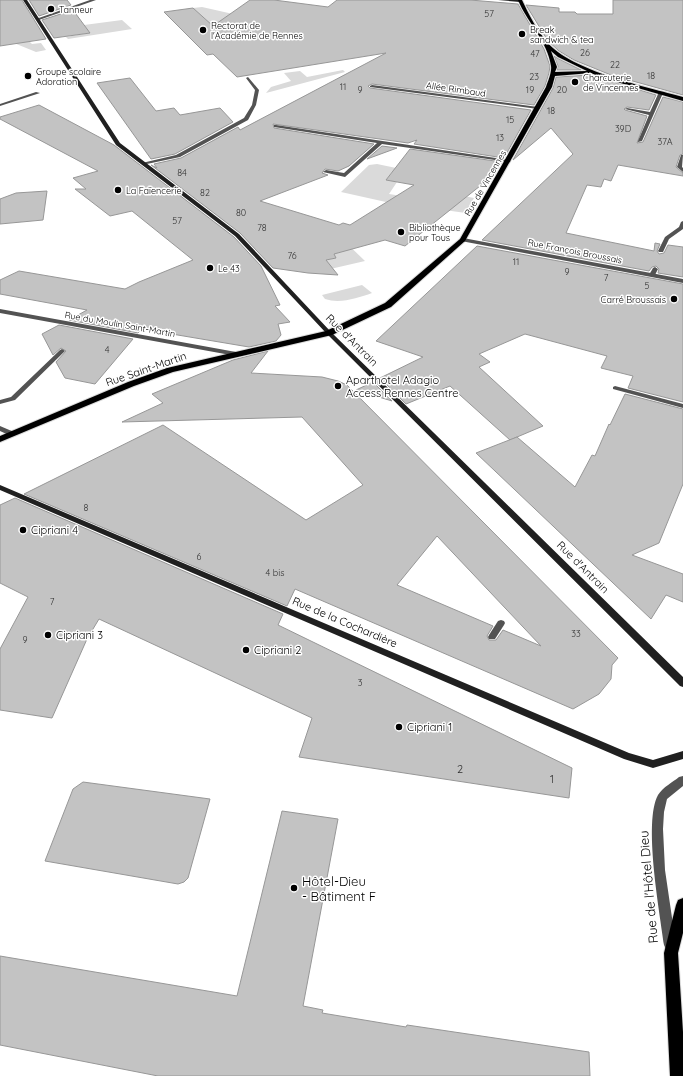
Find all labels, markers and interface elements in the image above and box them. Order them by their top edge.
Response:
marker: Tanneur [46,4,56,14]
place label: Tanneur [59,4,94,15]
house number: 57 [484,8,494,19]
place label: Rectorat de l'Académie de Rennes [211,20,303,41]
place label: Break sandwich & tea [530,24,593,45]
marker: Rectorat de l'Académie de Rennes [198,25,208,35]
marker: Break sandwich & tea [517,29,527,39]
house number: 26 [580,47,590,58]
house number: 47 [530,48,540,59]
house number: 22 [610,59,620,70]
place label: Groupe scolaire Adoration [36,66,101,87]
house number: 18 [647,70,655,81]
marker: Groupe scolaire Adoration [23,71,33,81]
house number: 23 [529,71,539,82]
place label: Charcuterie de Vincennes [583,72,639,93]
marker: Charcuterie de Vincennes [570,77,580,87]
street label: Allée Rimbaud [425,79,487,99]
house number: 11 [340,81,346,92]
house number: 9 [357,84,363,95]
house number: 19 [526,84,534,95]
house number: 20 [557,84,567,95]
house number: 18 [547,105,555,116]
house number: 15 [506,114,514,125]
house number: 39D [615,123,632,134]
house number: 13 [496,132,504,143]
house number: 37A [657,136,673,147]
street label: Rue de Vincennes [462,148,508,218]
house number: 84 [177,167,187,178]
marker: La Faïencerie [113,185,123,195]
place label: La Faïencerie [126,185,182,196]
house number: 82 [200,187,210,198]
house number: 80 [236,207,246,218]
house number: 57 [172,215,182,226]
house number: 78 [257,222,267,233]
place label: Bibliothèque pour Tous [409,222,461,243]
marker: Bibliothèque pour Tous [396,227,406,237]
street label: Rue François Broussais [527,236,623,266]
house number: 76 [287,250,297,261]
house number: 11 [513,256,519,267]
marker: Le 43 [205,263,215,273]
place label: Le 43 [218,263,240,274]
house number: 9 [564,266,570,277]
house number: 7 [604,272,609,283]
house number: 5 [645,280,650,291]
place label: Carré Broussais [601,294,666,305]
marker: Carré Broussais [669,294,679,304]
street label: Rue du Moulin Saint-Martin [64,309,176,339]
street label: Rue d'Antrain [323,311,381,369]
house number: 4 [105,344,110,355]
street label: Rue Saint-Martin [104,349,188,389]
place label: Aparthotel Adagio Access Rennes Centre [346,373,458,400]
marker: Aparthotel Adagio Access Rennes Centre [333,381,343,391]
house number: 8 [84,502,89,513]
place label: Cipriani 4 [31,523,78,537]
marker: Cipriani 4 [18,525,28,535]
street label: Rue d'Antrain [554,538,612,596]
house number: 6 [197,551,202,562]
house number: 4 bis [266,567,284,578]
street label: Rue de la Cochardière [290,594,400,650]
house number: 7 [50,596,55,607]
place label: Cipriani 3 [56,628,103,642]
house number: 33 [571,628,581,639]
marker: Cipriani 3 [43,630,53,640]
house number: 9 [22,634,28,645]
place label: Cipriani 2 [254,643,301,657]
marker: Cipriani 2 [241,645,251,655]
house number: 3 [358,677,363,688]
place label: Cipriani 1 [407,720,452,734]
marker: Cipriani 1 [394,722,404,732]
house number: 2 [457,762,463,776]
house number: 1 [550,772,554,786]
street label: Rue de l'Hôtel Dieu [635,830,661,944]
place label: Hôtel-Dieu - Bâtiment F [302,873,376,904]
marker: Hôtel-Dieu - Bâtiment F [289,883,299,893]

